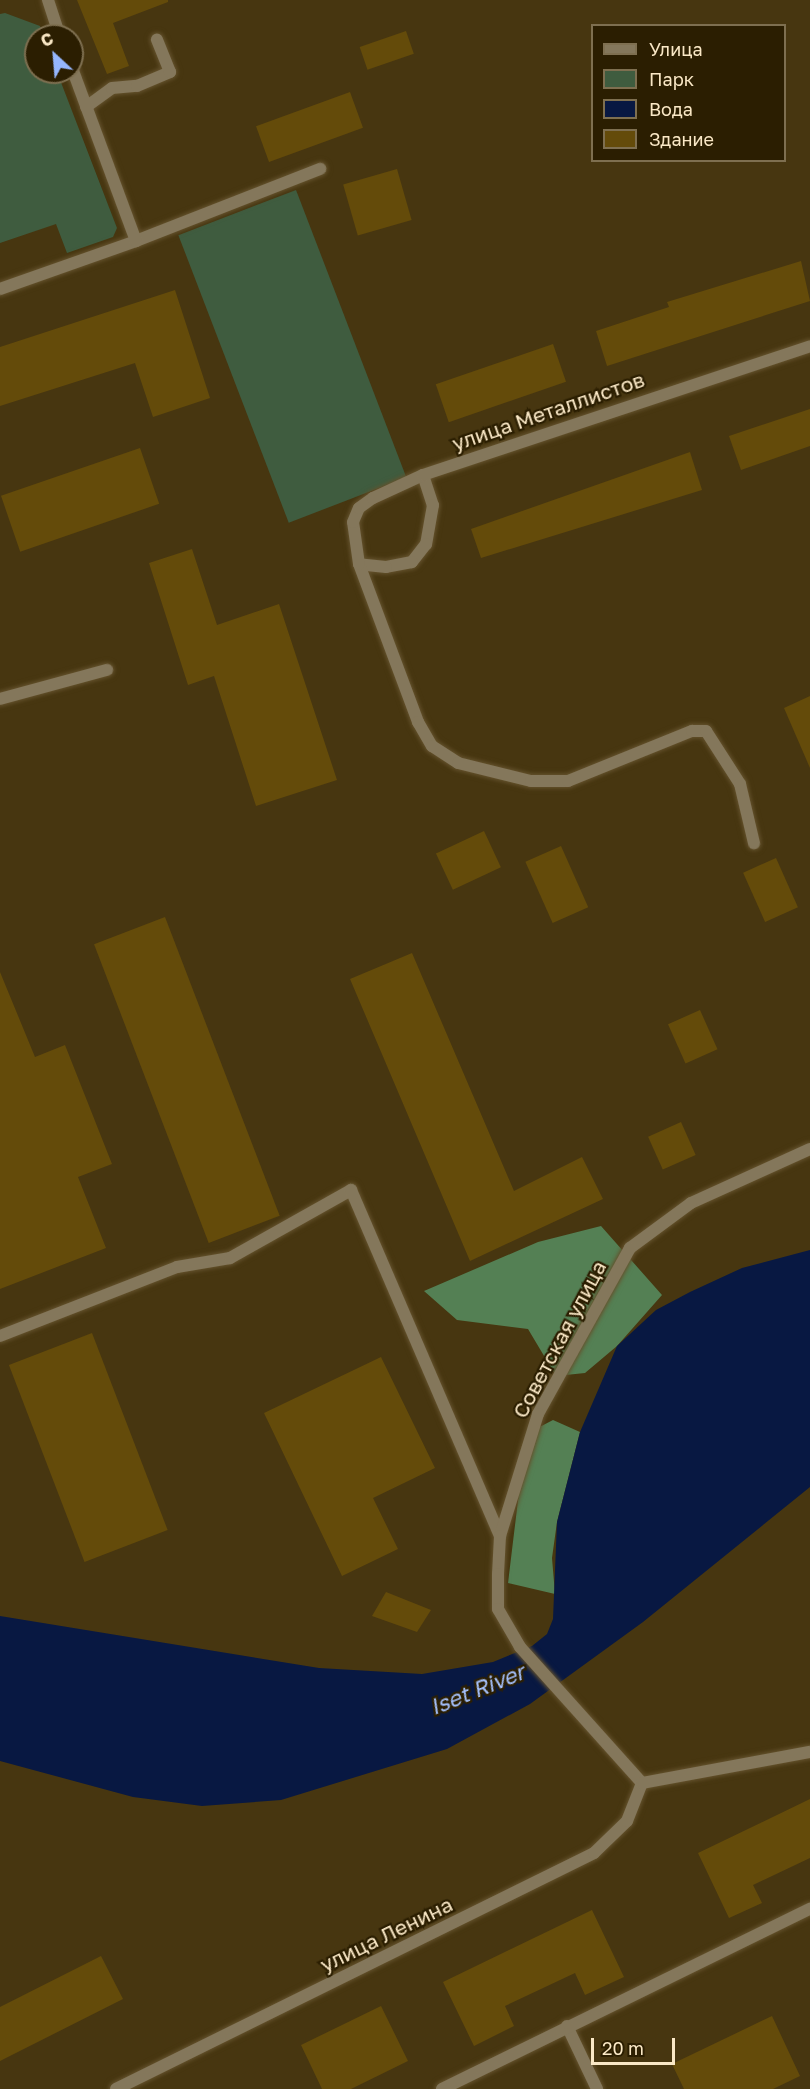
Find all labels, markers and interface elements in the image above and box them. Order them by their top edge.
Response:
north arrow [24,24,84,84]
legend [591,24,786,162]
text: С [37,28,56,51]
text: Улица [649,38,703,60]
text: Парк [649,68,694,90]
text: Вода [649,98,693,120]
text: Здание [649,128,714,150]
street label: улица Металлистов [448,366,648,456]
street label: Советская улица [507,1256,611,1422]
water label: Iset River [426,1658,528,1720]
street label: улица Ленина [316,1891,456,1977]
scale bar [594,2026,678,2064]
text: 20 m [602,2037,644,2059]

